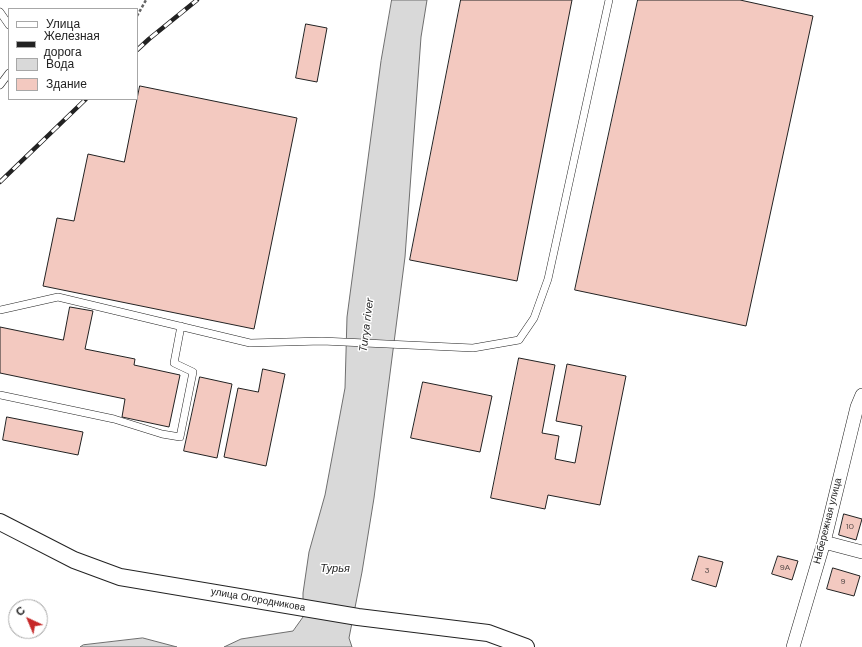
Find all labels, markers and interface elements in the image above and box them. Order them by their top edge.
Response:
legend [8,8,138,100]
text: Улица [46,16,80,32]
text: Железная дорога [44,28,100,60]
text: Вода [46,56,74,72]
text: Здание [46,76,87,92]
water label: Turya river [357,297,377,353]
street label: Набережная улица [811,477,845,565]
house number: 10 [846,522,854,532]
water label: Турья [320,562,350,576]
house number: 9А [780,563,790,573]
house number: 3 [705,566,709,576]
house number: 9 [840,577,846,587]
street label: улица Огородникова [210,586,306,614]
north arrow [8,599,48,639]
text: С [13,603,28,619]

